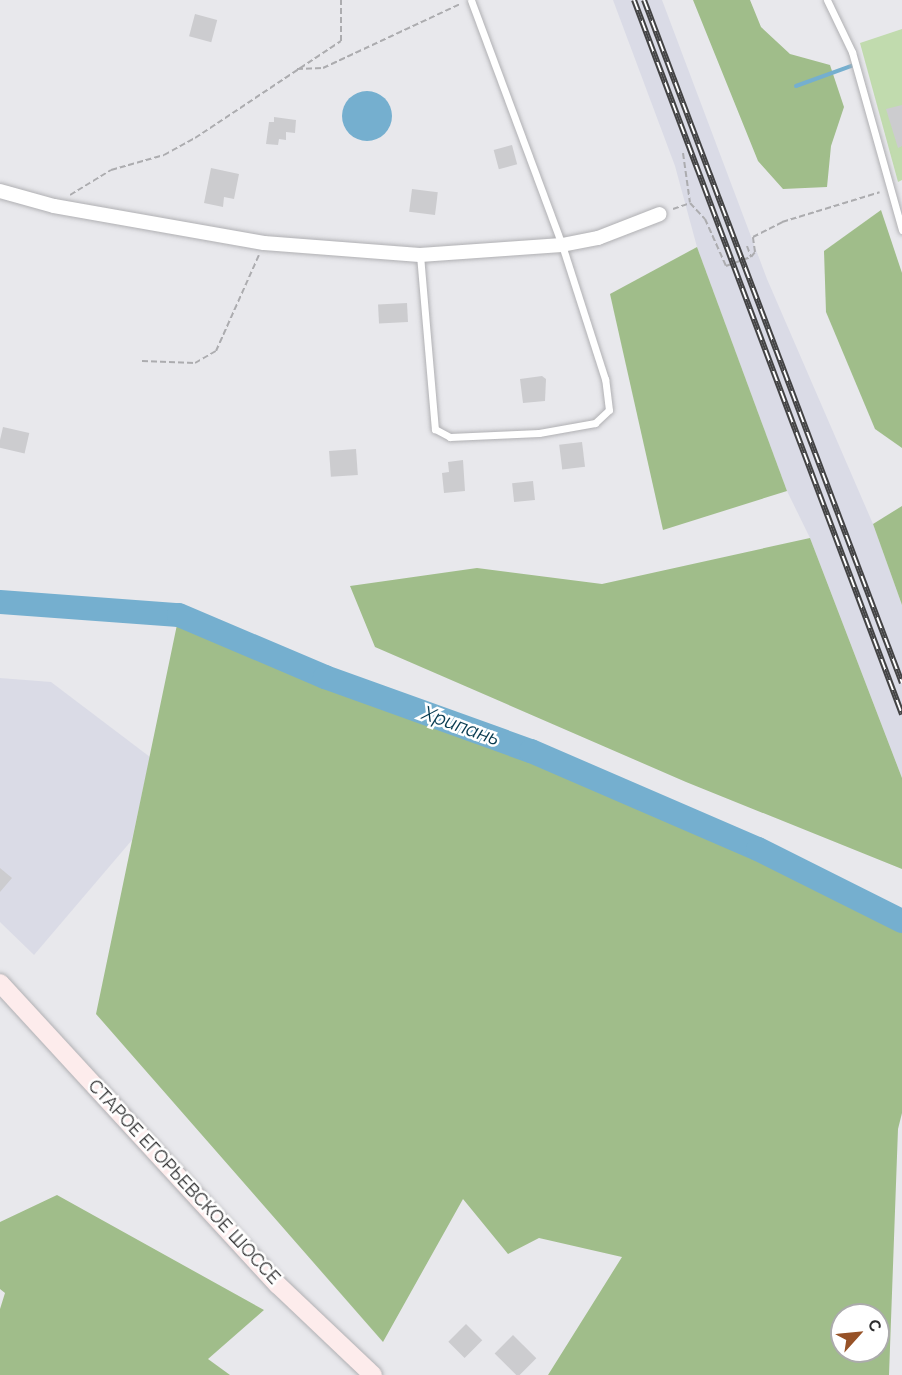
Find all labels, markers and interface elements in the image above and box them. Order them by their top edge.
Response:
water label: Хрипань [419,701,503,751]
street label: СТАРОЕ ЕГОРЬЕВСКОЕ ШОССЕ [83,1075,285,1289]
north arrow [830,1303,890,1363]
text: С [864,1316,886,1335]

